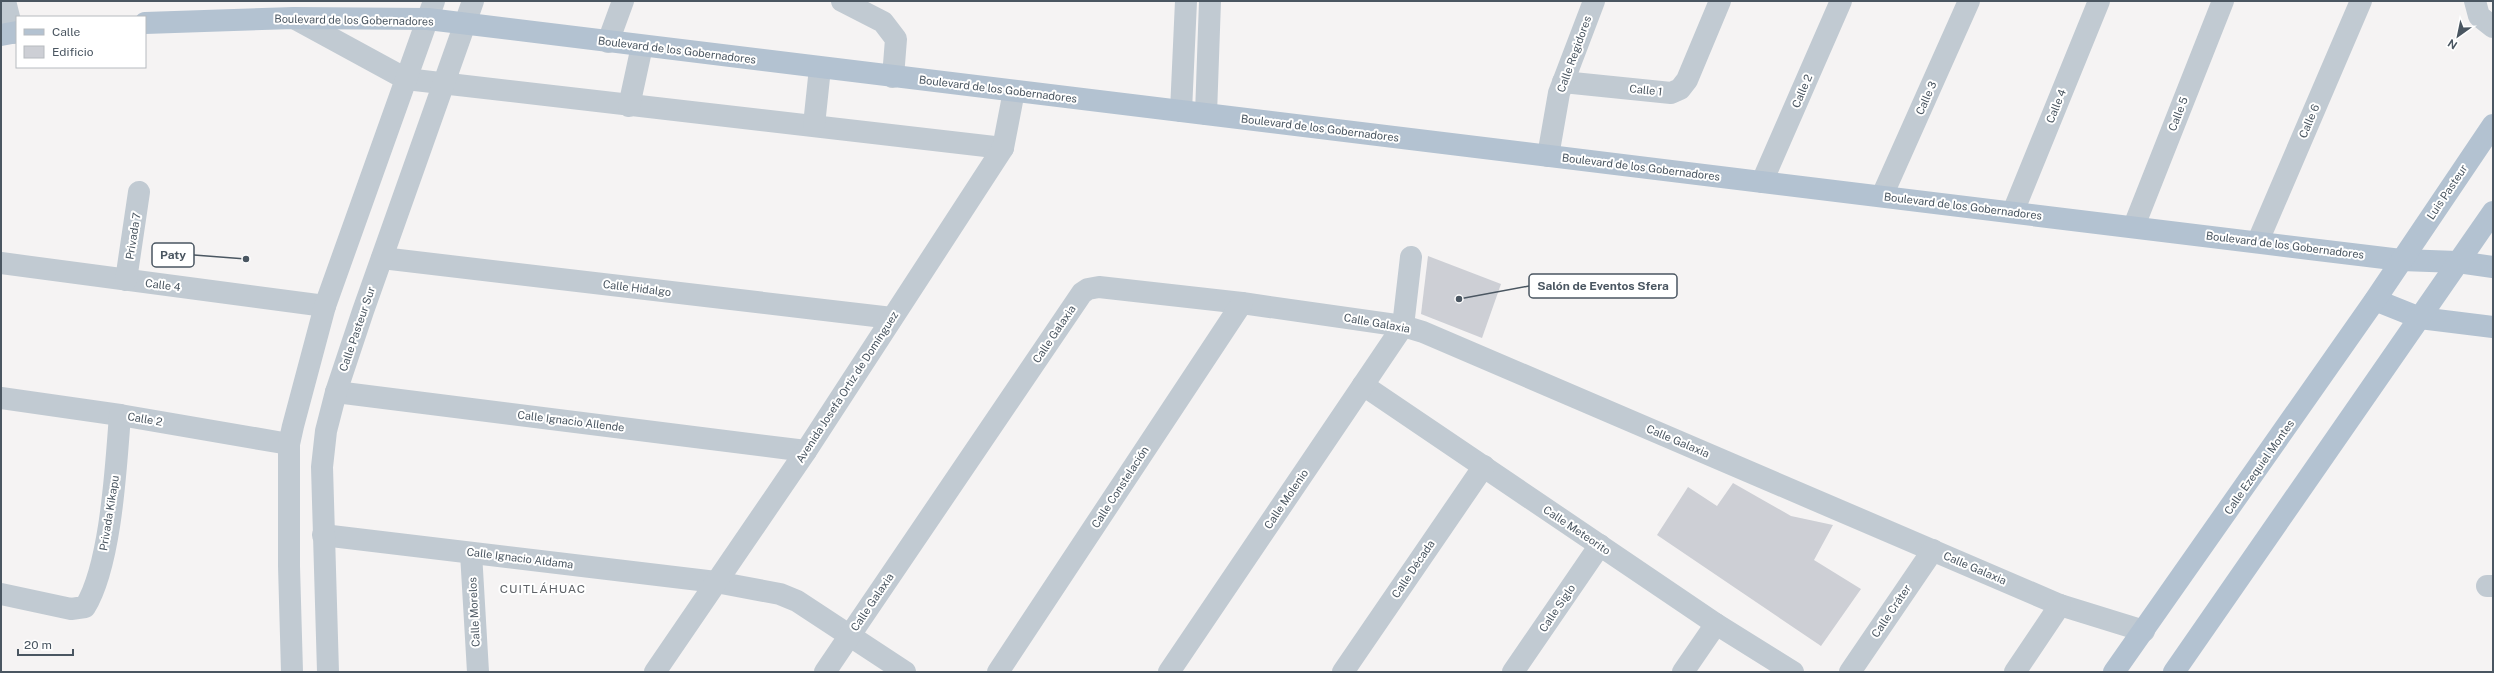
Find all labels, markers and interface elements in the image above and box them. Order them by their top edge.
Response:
street label: Boulevard de los Gobernadores [274,13,434,27]
street label: Calle Regidores [1555,14,1594,94]
legend [16,16,146,68]
north arrow [2438,16,2478,56]
text: Calle [52,25,81,39]
street label: Boulevard de los Gobernadores [597,34,757,66]
text: N [2446,37,2459,52]
text: Edificio [52,45,94,59]
street label: Calle 2 [1790,72,1815,110]
street label: Boulevard de los Gobernadores [918,73,1078,105]
street label: Calle 3 [1913,79,1939,117]
street label: Calle 1 [1629,82,1663,98]
street label: Calle 4 [2044,87,2068,125]
street label: Calle 5 [2166,95,2190,133]
street label: Calle 6 [2297,102,2322,140]
street label: Boulevard de los Gobernadores [1240,112,1400,144]
street label: Boulevard de los Gobernadores [1561,151,1721,183]
street label: Luis Pasteur [2424,162,2470,222]
street label: Boulevard de los Gobernadores [1883,190,2043,222]
street label: Privada 7 [123,211,143,260]
street label: Boulevard de los Gobernadores [2205,229,2365,261]
callout: Paty [152,243,194,267]
text: Paty [160,248,186,262]
callout: Salón de Eventos Sfera [1529,274,1677,298]
street label: Calle 4 [145,277,181,293]
street label: Calle Hidalgo [602,278,672,298]
text: Salón de Eventos Sfera [1537,279,1669,293]
street label: Calle Pasteur Sur [337,285,377,373]
street label: Calle Galaxia [1030,303,1078,365]
street label: Avenida Josefa Ortiz de Domínguez [794,309,900,465]
street label: Calle Galaxia [1343,311,1411,335]
street label: Calle Ignacio Allende [517,408,625,434]
street label: Calle 2 [127,410,164,428]
street label: Calle Ezequiel Montes [2222,417,2297,517]
street label: Calle Galaxia [1645,422,1711,460]
street label: Calle Constelación [1089,444,1151,530]
street label: Calle Molenio [1262,467,1310,531]
street label: Privada Kikapu [97,474,121,552]
street label: Calle Meteorito [1541,503,1613,557]
street label: Calle Década [1389,538,1437,600]
street label: Calle Ignacio Aldama [466,545,574,571]
street label: Calle Galaxia [1942,549,2008,587]
street label: Calle Galaxia [848,571,896,633]
street label: Calle Morelos [466,576,482,647]
district label: CUITLÁHUAC [500,582,586,596]
street label: Calle Siglo [1537,582,1577,634]
street label: Calle Cráter [1869,582,1913,640]
scale bar [18,631,73,657]
text: 20 m [24,638,52,652]

